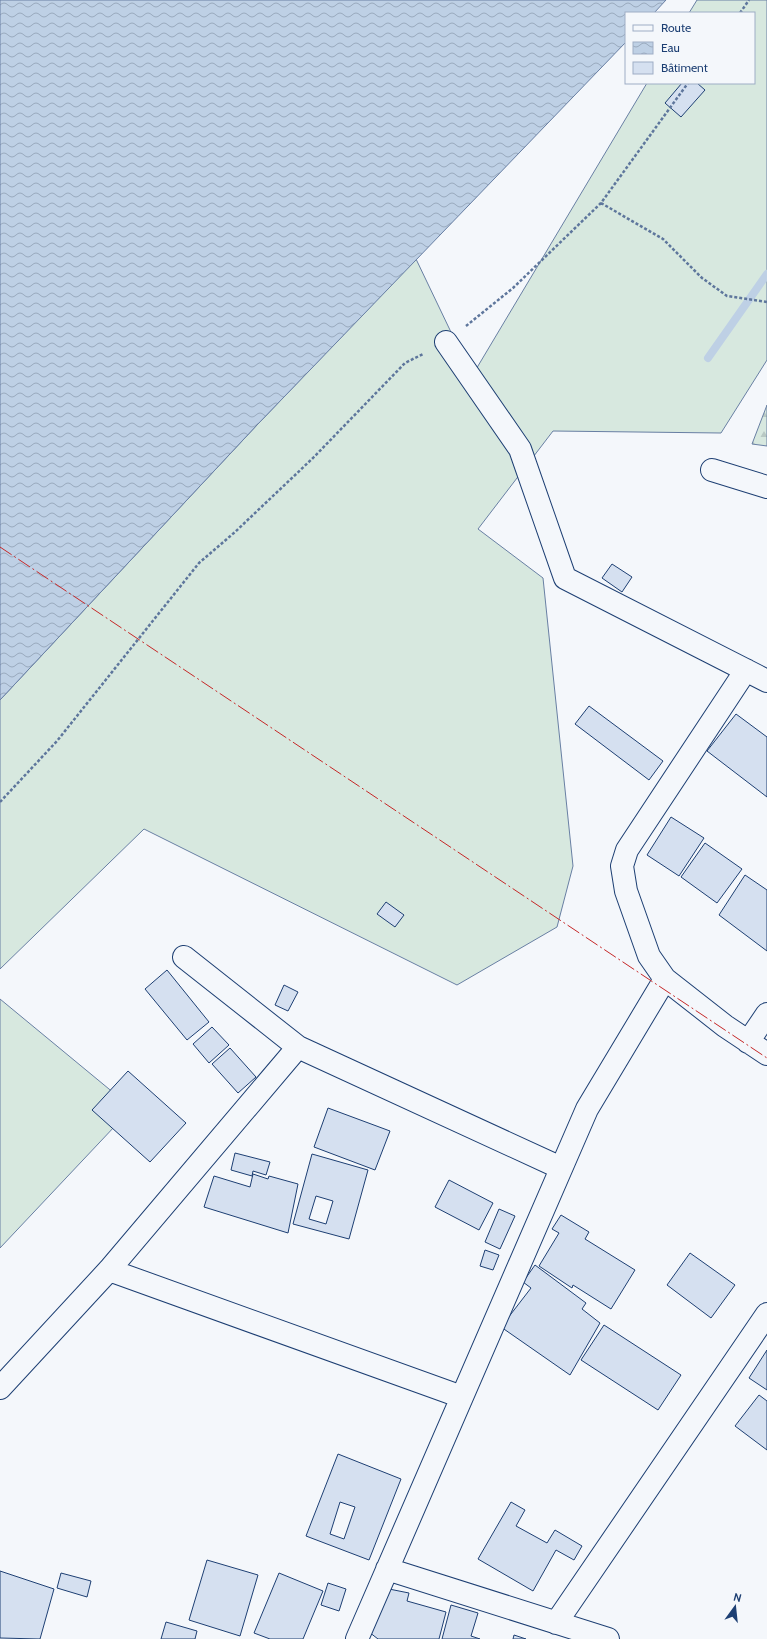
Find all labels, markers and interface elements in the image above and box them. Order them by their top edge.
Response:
legend [625,12,755,84]
text: Route [661,20,691,35]
text: Eau [661,40,680,55]
text: Bâtiment [661,60,708,75]
north arrow [715,1587,755,1627]
text: N [732,1590,743,1605]

